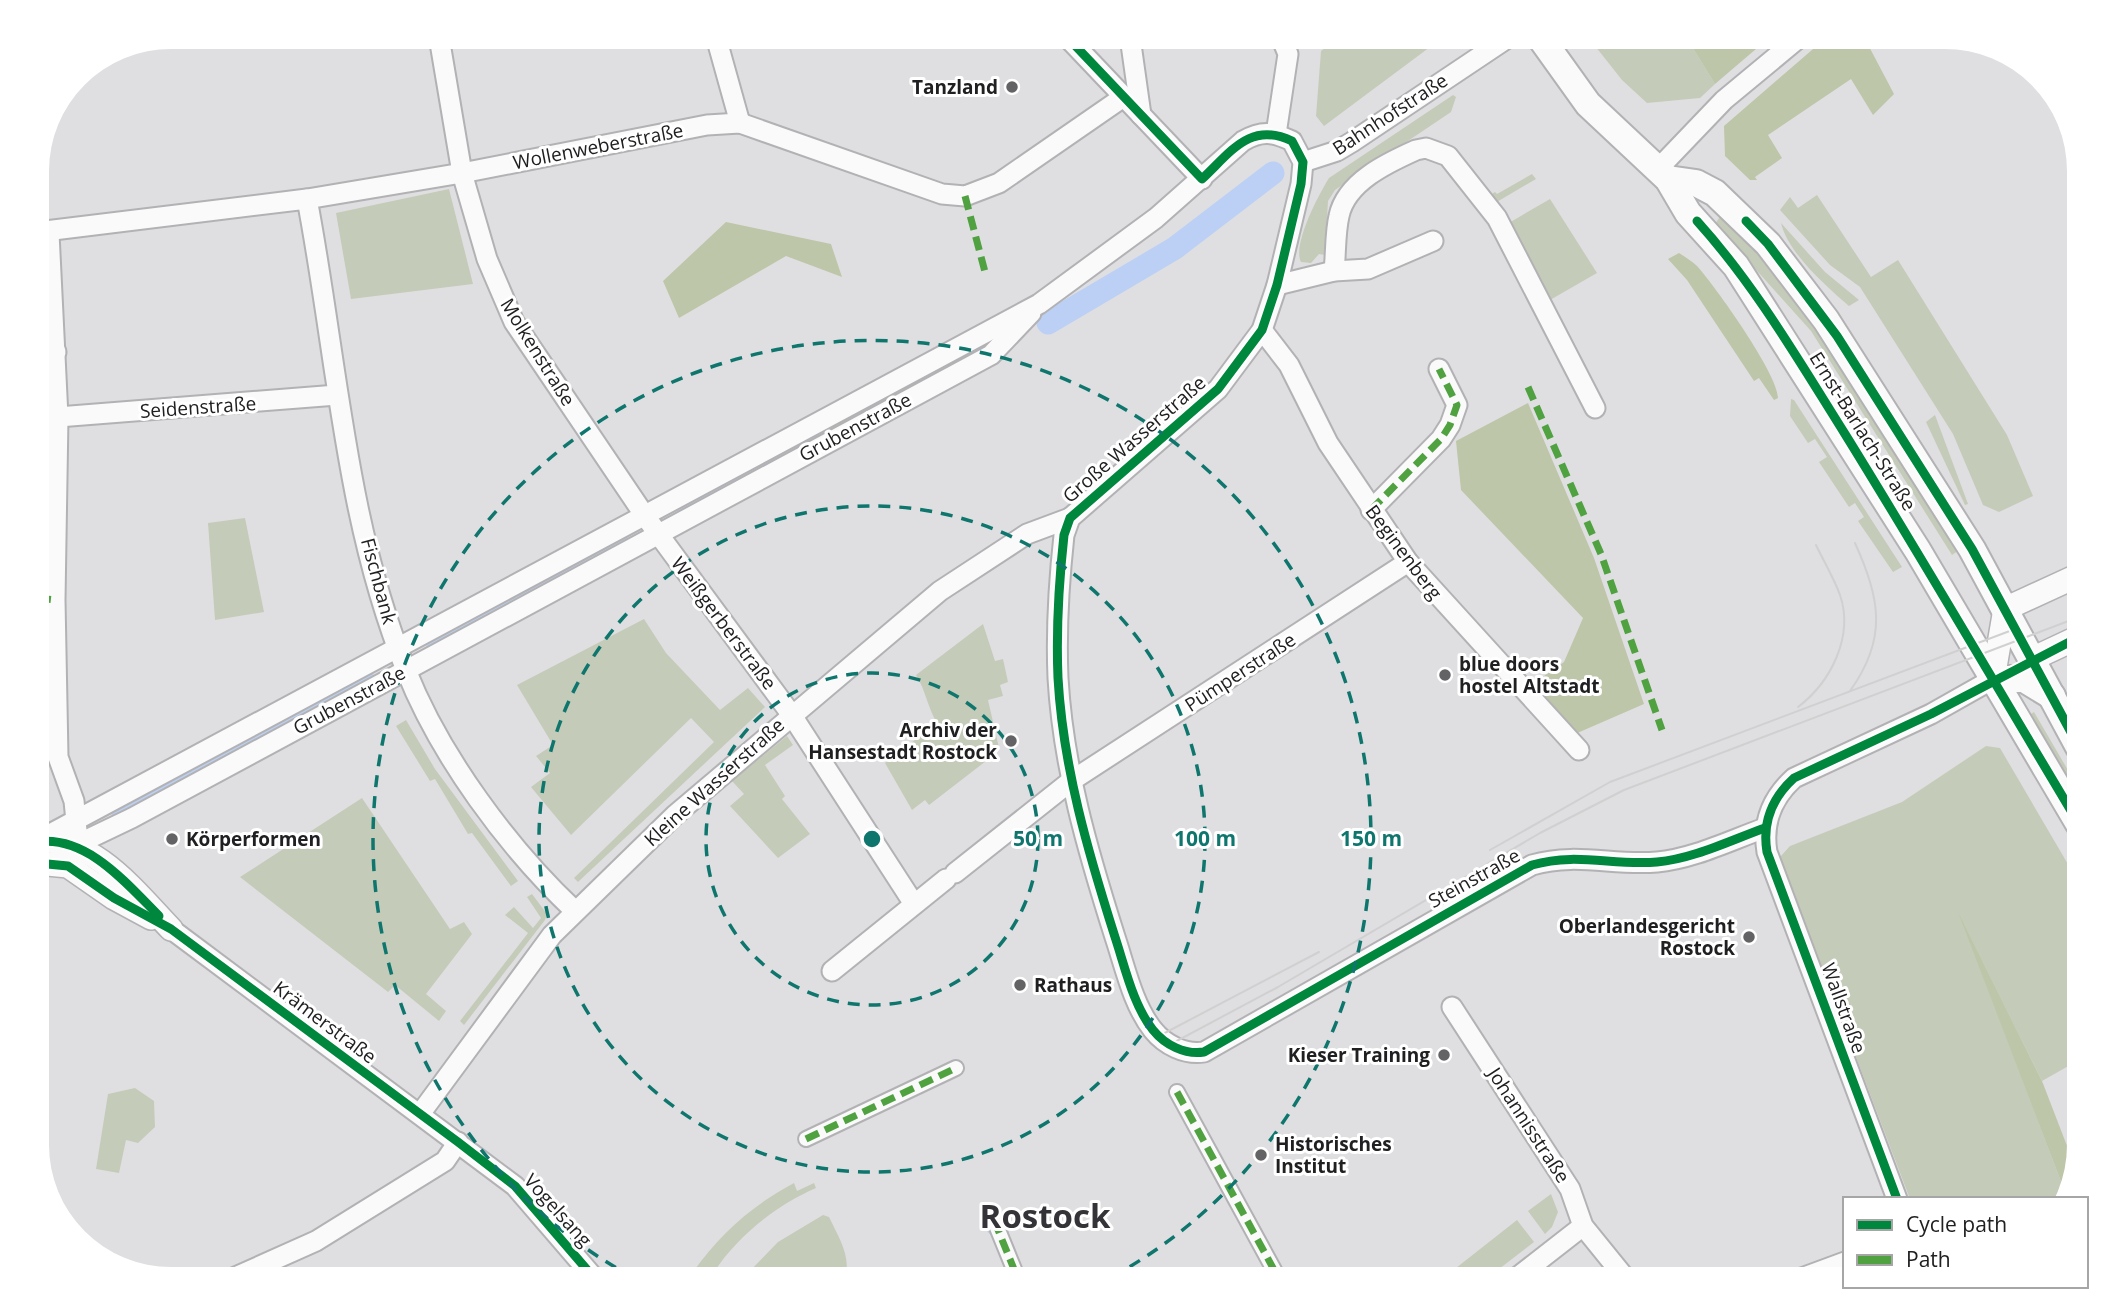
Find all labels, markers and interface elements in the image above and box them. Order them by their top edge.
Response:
street label: Bahnhofstraße [1327,67,1453,161]
place label: Tanzland [912,74,998,100]
marker: Tanzland [1004,79,1020,95]
street label: Wollenweberstraße [511,117,685,175]
street label: Molkenstraße [495,293,581,411]
street label: Ernst-Barlach-Straße [1804,347,1922,515]
street label: Große Wasserstraße [1057,370,1211,508]
street label: Grubenstraße [794,386,916,468]
street label: Seidenstraße [139,390,257,424]
street label: Beginenberg [1360,499,1448,605]
street label: Fischbank [355,535,403,627]
street label: Weißgerberstraße [665,551,783,695]
street label: Pümperstraße [1180,626,1300,718]
place label: blue doors hostel Altstadt [1459,651,1600,699]
street label: Grubenstraße [288,659,410,741]
marker: blue doors hostel Altstadt [1437,667,1453,683]
street label: Kleine Wasserstraße [638,712,790,852]
place label: Archiv der Hansestadt Rostock [808,717,997,765]
marker: Archiv der Hansestadt Rostock [1003,733,1019,749]
text: 50 m [1013,824,1063,852]
text: 100 m [1174,824,1236,852]
text: 150 m [1340,824,1402,852]
place label: Körperformen [186,826,321,852]
centre of rings [860,827,884,851]
marker: Körperformen [164,831,180,847]
street label: Steinstraße [1424,842,1524,914]
place label: Oberlandesgericht Rostock [1559,913,1735,961]
marker: Oberlandesgericht Rostock [1741,929,1757,945]
street label: Wallstraße [1816,959,1872,1057]
place label: Rathaus [1034,972,1112,998]
street label: Krämerstraße [268,975,382,1069]
marker: Rathaus [1012,977,1028,993]
place label: Kieser Training [1288,1042,1430,1068]
marker: Kieser Training [1436,1047,1452,1063]
street label: Johannisstraße [1481,1061,1576,1188]
place label: Historisches Institut [1275,1131,1392,1179]
marker: Historisches Institut [1253,1147,1269,1163]
street label: Vogelsang [518,1168,598,1252]
district label: Rostock [980,1193,1111,1238]
legend [1843,1197,2088,1288]
text: Cycle path [1906,1210,2007,1238]
text: Path [1906,1245,1951,1273]

